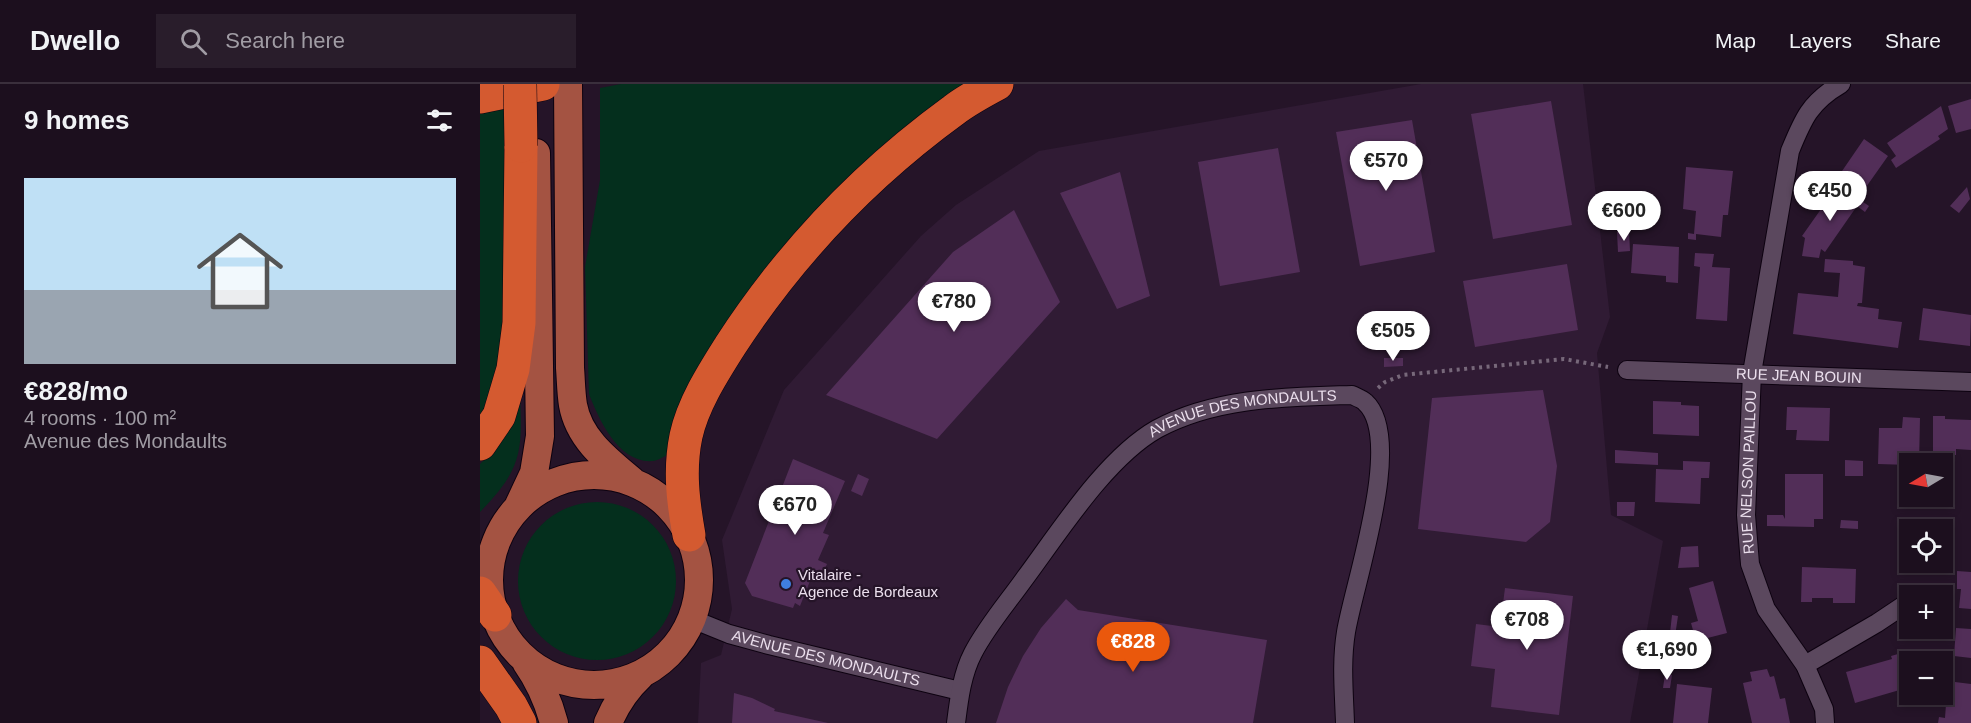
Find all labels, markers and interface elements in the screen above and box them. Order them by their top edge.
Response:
search box [156,14,576,68]
text: Dwello [30,25,120,56]
icon: search [177,25,210,58]
text: Search here [225,28,345,53]
text: Map [1715,29,1756,52]
text: Layers [1789,29,1852,52]
text: Share [1885,29,1941,52]
icon: filters [423,104,456,137]
text: 9 homes [24,105,130,135]
pin: €570 [1350,141,1422,192]
text: €570 [1364,149,1408,171]
pin: €450 [1794,171,1866,222]
text: €450 [1808,179,1852,201]
pin: €600 [1588,191,1660,242]
text: €600 [1602,199,1646,221]
icon: home [186,217,294,325]
pin: €780 [918,282,990,333]
text: €780 [932,290,976,312]
pin: €505 [1357,311,1429,362]
text: €505 [1371,319,1415,341]
street label: RUE JEAN BOUIN [1736,365,1862,386]
text: €828/mo [24,376,128,406]
street label: AVENUE DES MONDAULTS [1145,386,1337,440]
street label: RUE NELSON PAILLOU [1737,390,1759,555]
text: 4 rooms · 100 m² [24,407,176,429]
text: Avenue des Mondaults [24,430,227,452]
north arrow [1899,453,1953,507]
map controls [1899,453,1953,705]
pin: €670 [759,485,831,536]
text: €670 [773,493,817,515]
button: locate [1899,519,1953,573]
place label: Vitalaire - Agence de Bordeaux [798,566,939,600]
marker: Vitalaire - Agence de Bordeaux [779,577,793,591]
button: + [1899,585,1953,639]
pin: €708 [1491,600,1563,651]
text: €708 [1505,608,1549,630]
pin: €828 [1097,622,1169,673]
street label: AVENUE DES MONDAULTS [730,626,922,689]
text: €828 [1111,630,1155,652]
pin: €1,690 [1618,630,1716,681]
text: €1,690 [1636,638,1698,660]
button: − [1899,651,1953,705]

